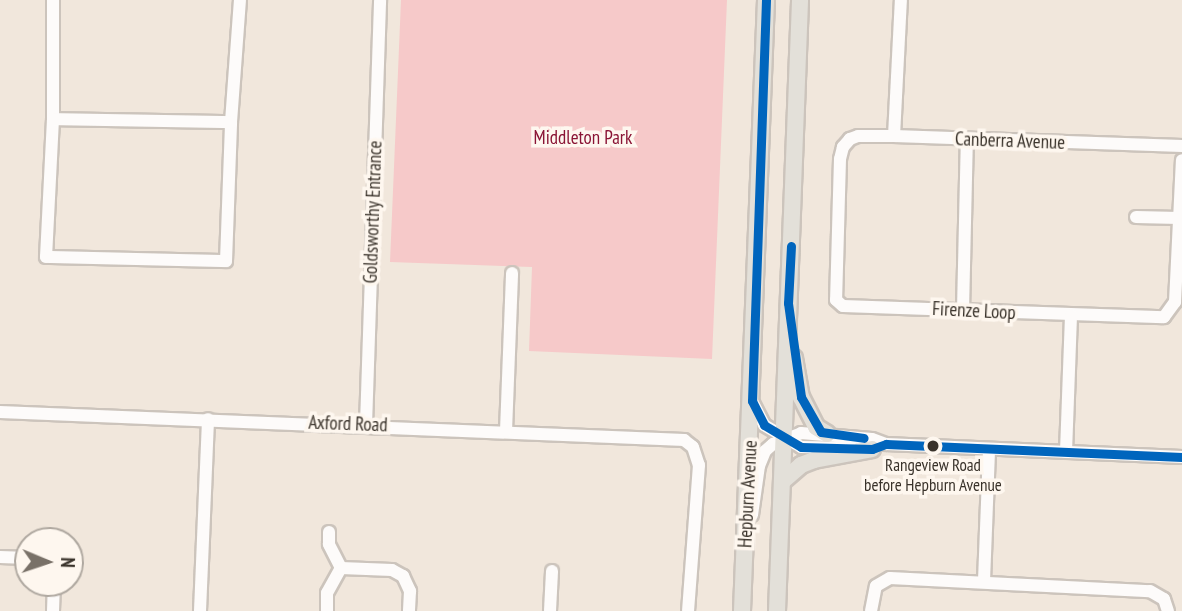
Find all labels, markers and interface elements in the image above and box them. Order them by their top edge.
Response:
park label: Middleton Park [534,127,632,149]
street label: Canberra Avenue [954,128,1066,154]
street label: Goldsworthy Entrance [359,140,387,284]
street label: Firenze Loop [932,297,1016,325]
street label: Axford Road [308,411,388,437]
street label: Hepburn Avenue [734,439,762,549]
marker: Rangeview Road before Hepburn Avenue [926,439,940,453]
place label: Rangeview Road before Hepburn Avenue [864,456,1002,496]
north arrow [14,527,84,597]
text: N [56,557,80,568]

